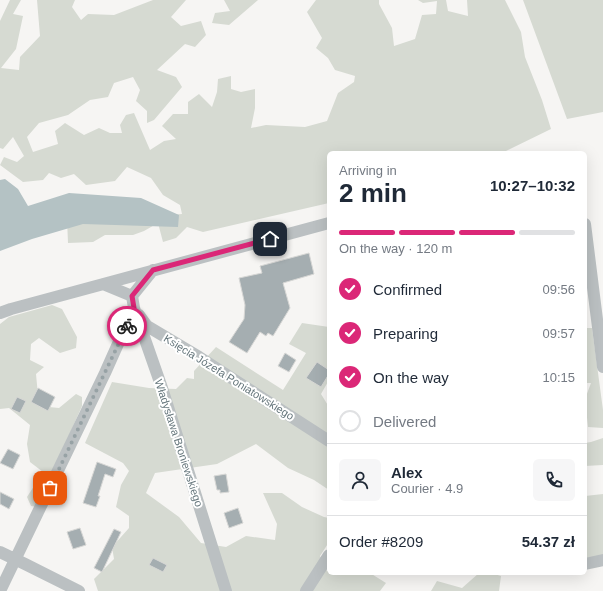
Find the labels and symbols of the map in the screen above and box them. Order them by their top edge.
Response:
pin [253,222,287,256]
courier [107,306,147,346]
street label: Księcia Józefa Poniatowskiego [162,332,296,422]
street label: Władysława Broniewskiego [153,378,205,508]
pin [33,471,67,505]

